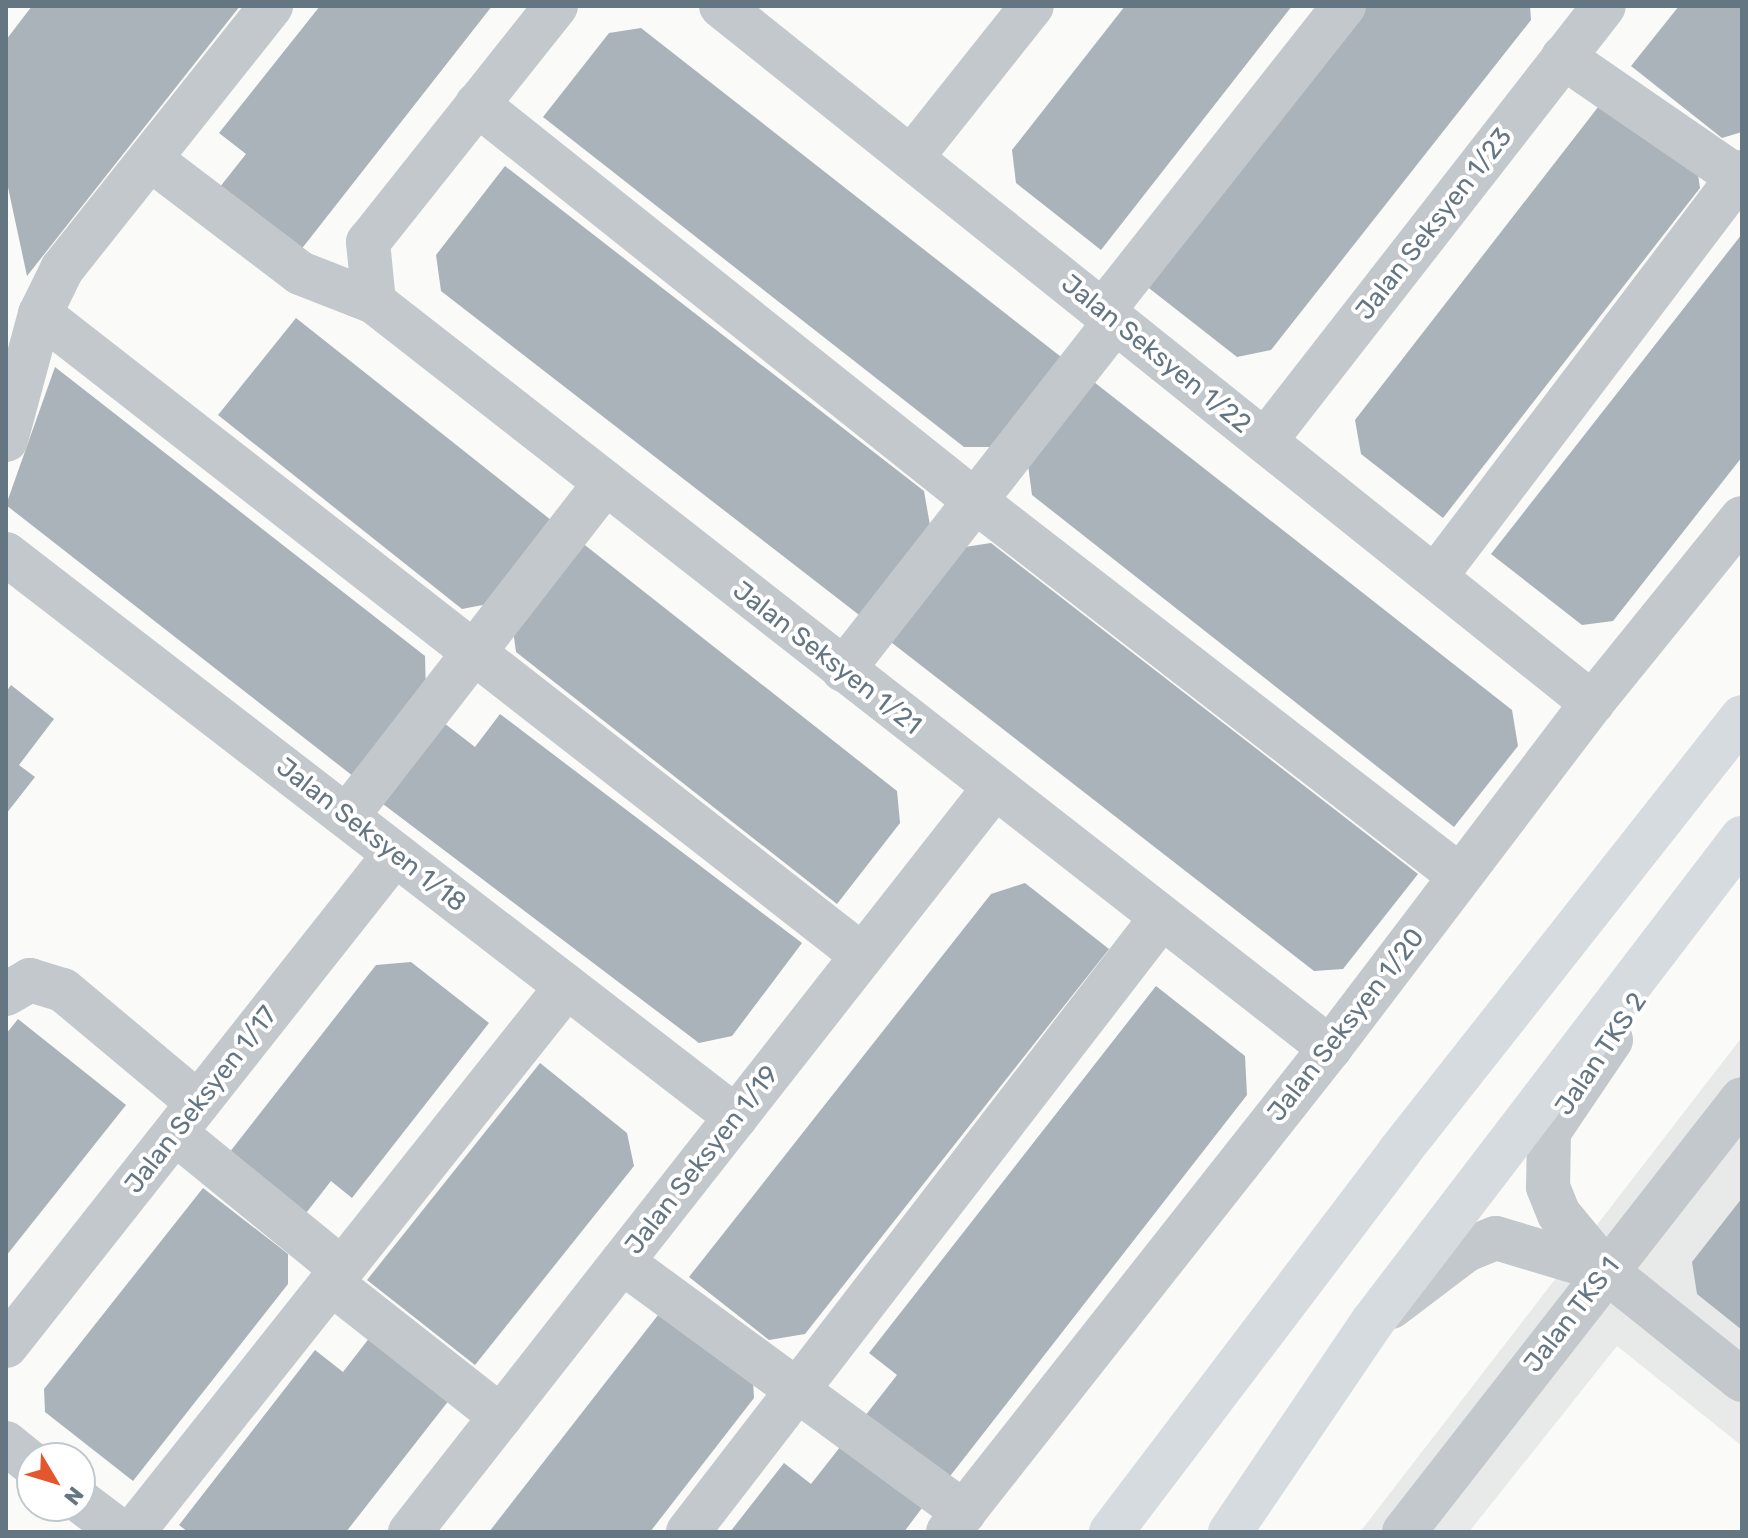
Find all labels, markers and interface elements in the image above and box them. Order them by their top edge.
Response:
street label: Jalan Seksyen 1/23 [1349,122,1519,326]
street label: Jalan Seksyen 1/22 [1055,268,1257,440]
street label: Jalan Seksyen 1/21 [727,575,927,741]
street label: Jalan Seksyen 1/18 [270,751,472,919]
street label: Jalan Seksyen 1/20 [1261,922,1431,1128]
street label: Jalan TKS 2 [1548,987,1654,1121]
street label: Jalan Seksyen 1/17 [118,1000,284,1200]
street label: Jalan Seksyen 1/19 [619,1059,785,1261]
street label: Jalan TKS 1 [1517,1251,1627,1379]
north arrow [16,1442,96,1522]
text: N [58,1481,89,1510]

